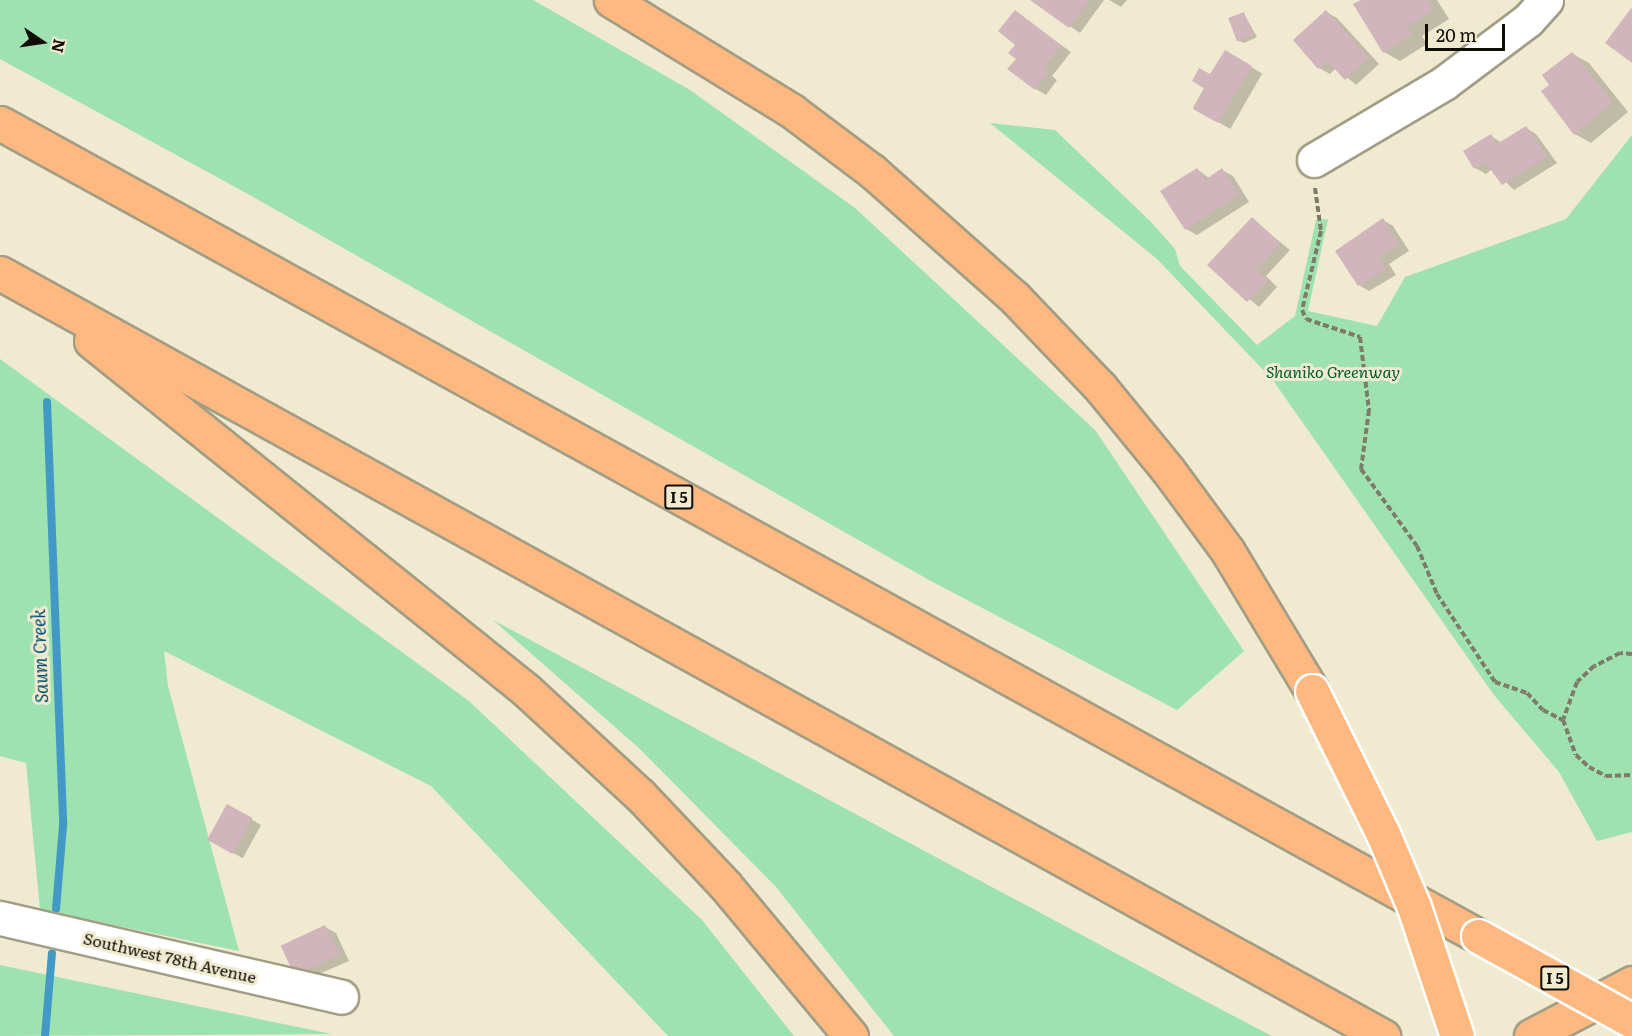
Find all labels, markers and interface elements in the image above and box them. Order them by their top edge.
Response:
north arrow [12,12,72,72]
scale bar [1428,12,1508,50]
text: 20 m [1436,21,1477,48]
text: N [46,37,73,55]
park label: Shaniko Greenway [1266,361,1400,381]
road number: I 5 [664,485,694,509]
water label: Saum Creek [28,609,52,703]
street label: Southwest 78th Avenue [82,928,258,986]
road number: I 5 [1540,966,1570,990]

